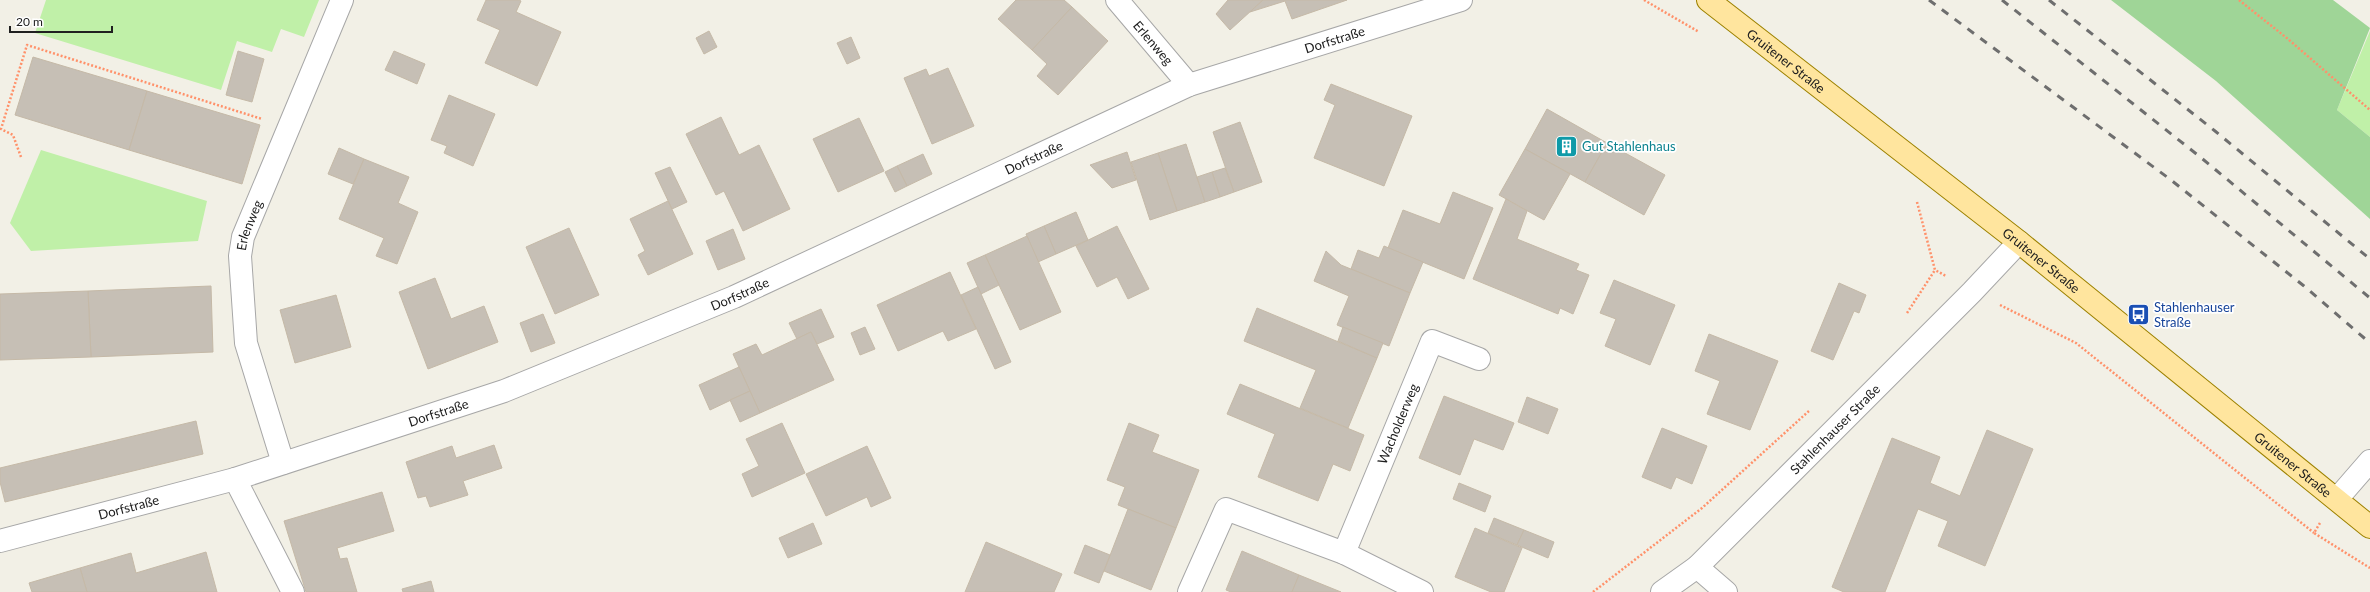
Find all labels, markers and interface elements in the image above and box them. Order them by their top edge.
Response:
scale bar [10,8,112,34]
text: 20 m [16,14,43,29]
street label: Erlenweg [1130,17,1177,68]
street label: Dorfstraße [1302,23,1367,56]
street label: Gruitener Straße [1744,25,1829,96]
building icon: Gut Stahlenhaus [1553,133,1579,159]
street label: Dorfstraße [1002,137,1065,178]
place label: Gut Stahlenhaus [1582,138,1676,154]
street label: Erlenweg [233,197,266,252]
street label: Gruitener Straße [1999,224,2083,296]
street label: Dorfstraße [708,274,772,314]
place label: Stahlenhauser Straße [2154,299,2235,330]
bus stop icon: Stahlenhauser Straße [2126,301,2152,327]
street label: Wacholderweg [1374,381,1422,466]
street label: Stahlenhauser Straße [1787,381,1883,477]
street label: Dorfstraße [406,395,471,430]
street label: Gruitener Straße [2251,428,2335,501]
street label: Dorfstraße [96,491,161,523]

